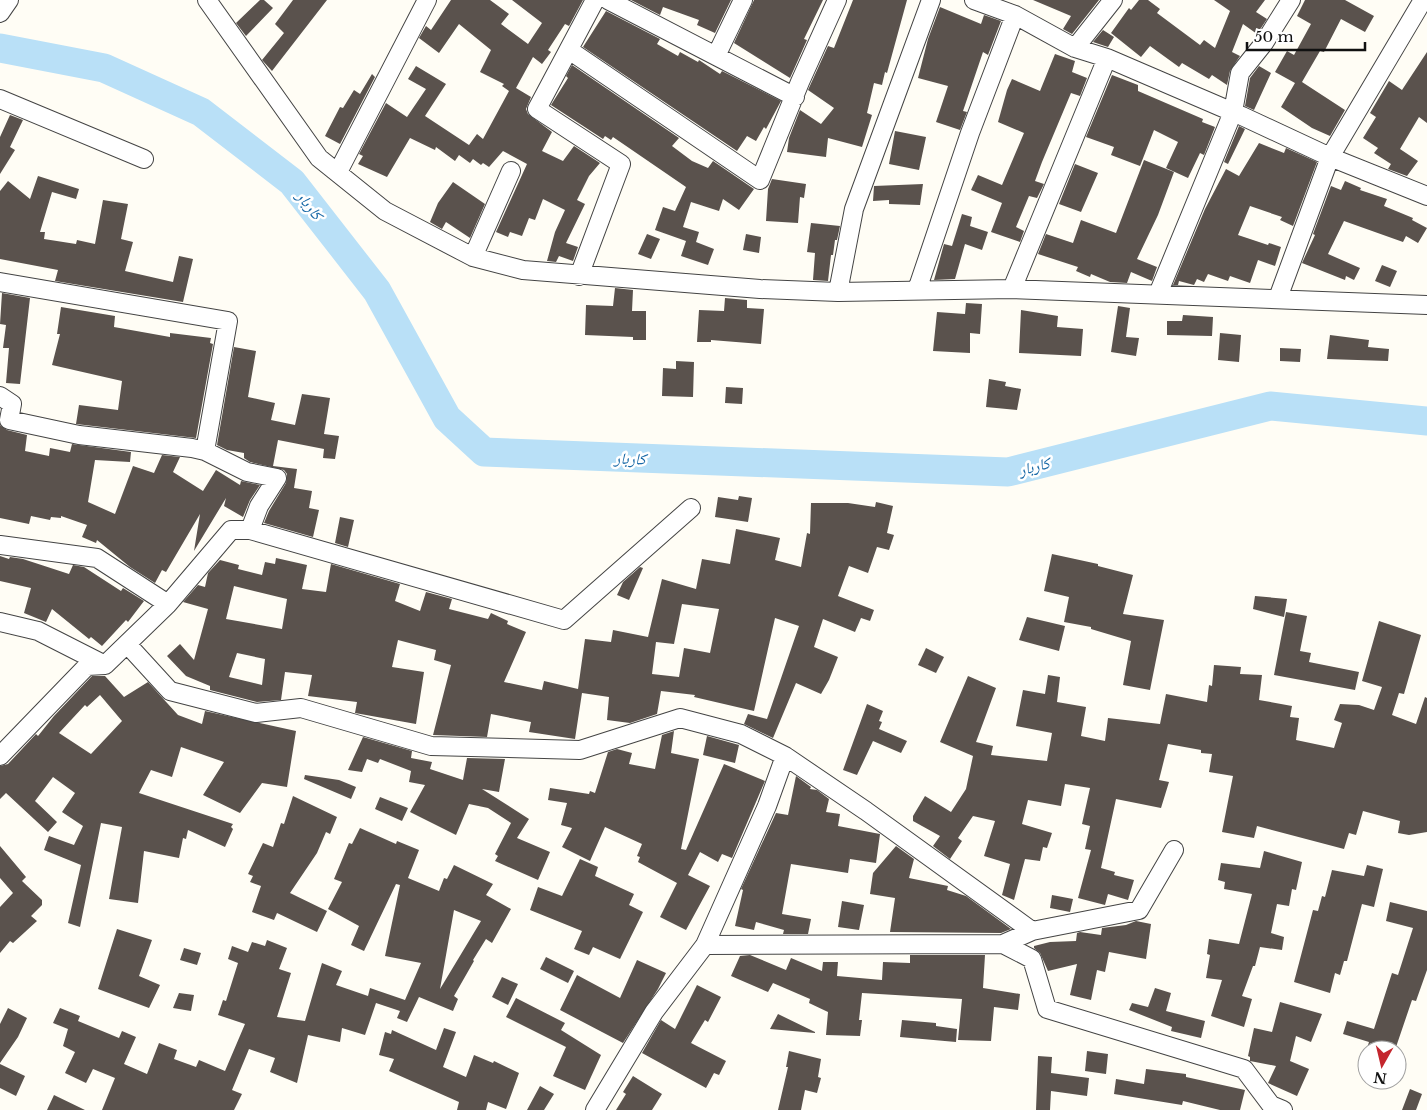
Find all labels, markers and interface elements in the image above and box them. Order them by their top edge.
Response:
scale bar [1247,20,1364,52]
text: 50 m [1254,27,1294,46]
water label: کاربار [292,186,329,225]
water label: کاربار [613,447,648,469]
water label: کاربار [1015,452,1054,480]
north arrow [1357,1040,1407,1090]
text: N [1372,1068,1388,1088]

